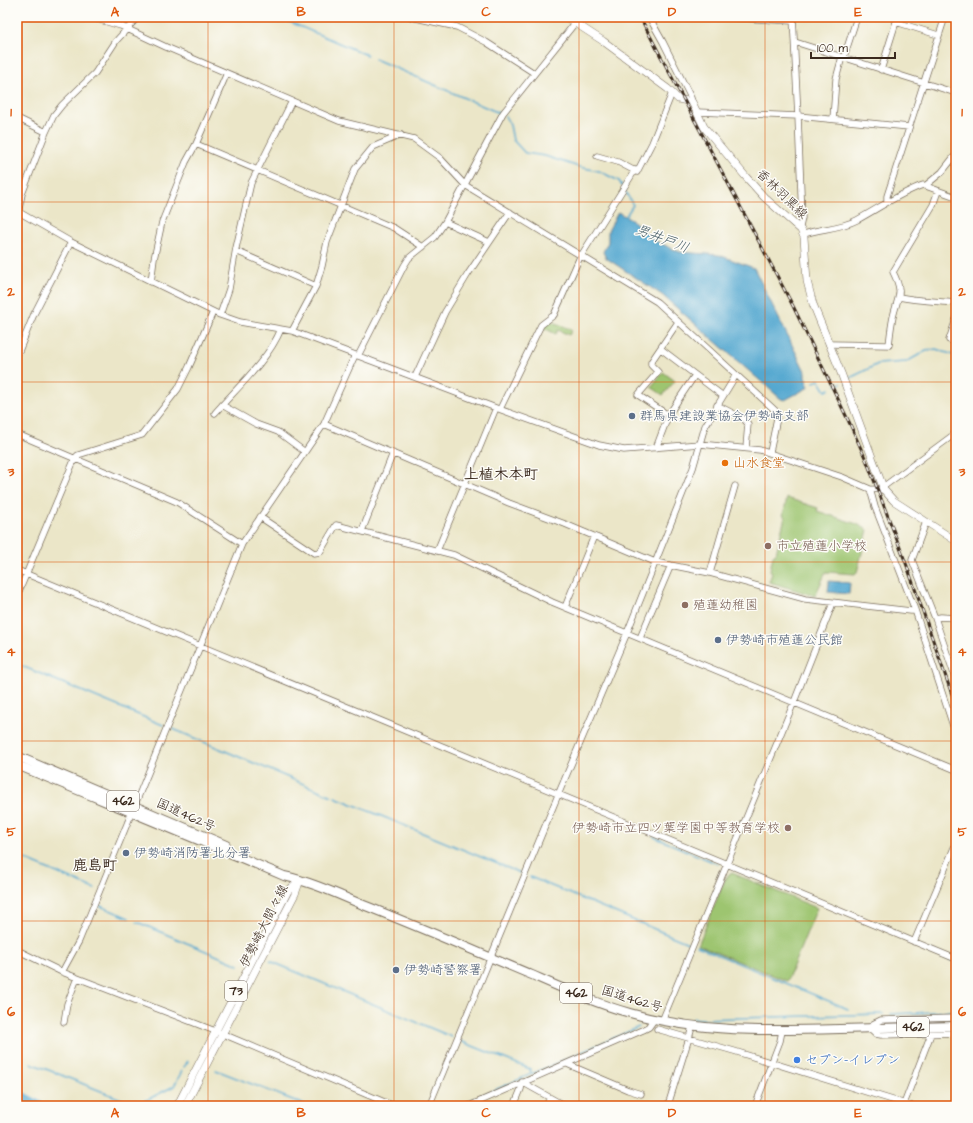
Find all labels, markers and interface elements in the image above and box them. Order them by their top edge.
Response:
text: A [111,3,120,21]
text: B [296,3,306,21]
text: C [481,3,491,21]
text: D [668,3,677,21]
text: E [854,3,862,21]
scale bar [811,34,895,60]
text: 100 m [817,40,848,57]
text: 1 [10,103,12,121]
text: 1 [961,103,963,121]
street label: 香林羽黒線 [752,165,812,224]
water label: 男井戸川 [632,220,692,258]
text: 2 [6,283,15,301]
text: 2 [957,283,966,301]
place label: 群馬県建設業協会伊勢崎支部 [640,407,809,425]
marker: 群馬県建設業協会伊勢崎支部 [627,411,637,421]
place label: 山水食堂 [733,454,785,472]
marker: 山水食堂 [720,458,730,468]
text: 3 [7,463,15,481]
text: 3 [958,463,966,481]
district label: 上植木本町 [463,464,539,485]
place label: 市立殖蓮小学校 [776,537,867,555]
marker: 市立殖蓮小学校 [763,541,773,551]
place label: 殖蓮幼稚園 [693,596,758,614]
marker: 殖蓮幼稚園 [680,600,690,610]
place label: 伊勢崎市殖蓮公民館 [726,631,843,649]
marker: 伊勢崎市殖蓮公民館 [713,635,723,645]
text: 4 [7,643,16,661]
text: 4 [958,643,967,661]
road number: 462 [107,791,139,811]
street label: 国道462号 [153,794,219,836]
place label: 伊勢崎市立四ツ葉学園中等教育学校 [572,819,780,837]
text: 5 [6,823,16,841]
marker: 伊勢崎市立四ツ葉学園中等教育学校 [783,823,793,833]
text: 5 [957,823,967,841]
place label: 伊勢崎消防署北分署 [134,844,251,862]
marker: 伊勢崎消防署北分署 [121,848,131,858]
district label: 鹿島町 [72,855,118,876]
street label: 伊勢崎大間々線 [235,880,293,971]
place label: 伊勢崎警察署 [404,961,482,979]
marker: 伊勢崎警察署 [391,965,401,975]
road number: 73 [225,981,247,1001]
street label: 国道462号 [599,981,665,1017]
road number: 462 [560,983,592,1003]
text: 6 [7,1003,16,1021]
text: 6 [958,1003,967,1021]
road number: 462 [897,1017,929,1037]
place label: セブン-イレブン [805,1051,900,1069]
marker: セブン-イレブン [792,1055,802,1065]
text: A [111,1104,120,1122]
text: B [296,1104,306,1122]
text: C [481,1104,491,1122]
text: D [668,1104,677,1122]
text: E [854,1104,862,1122]

